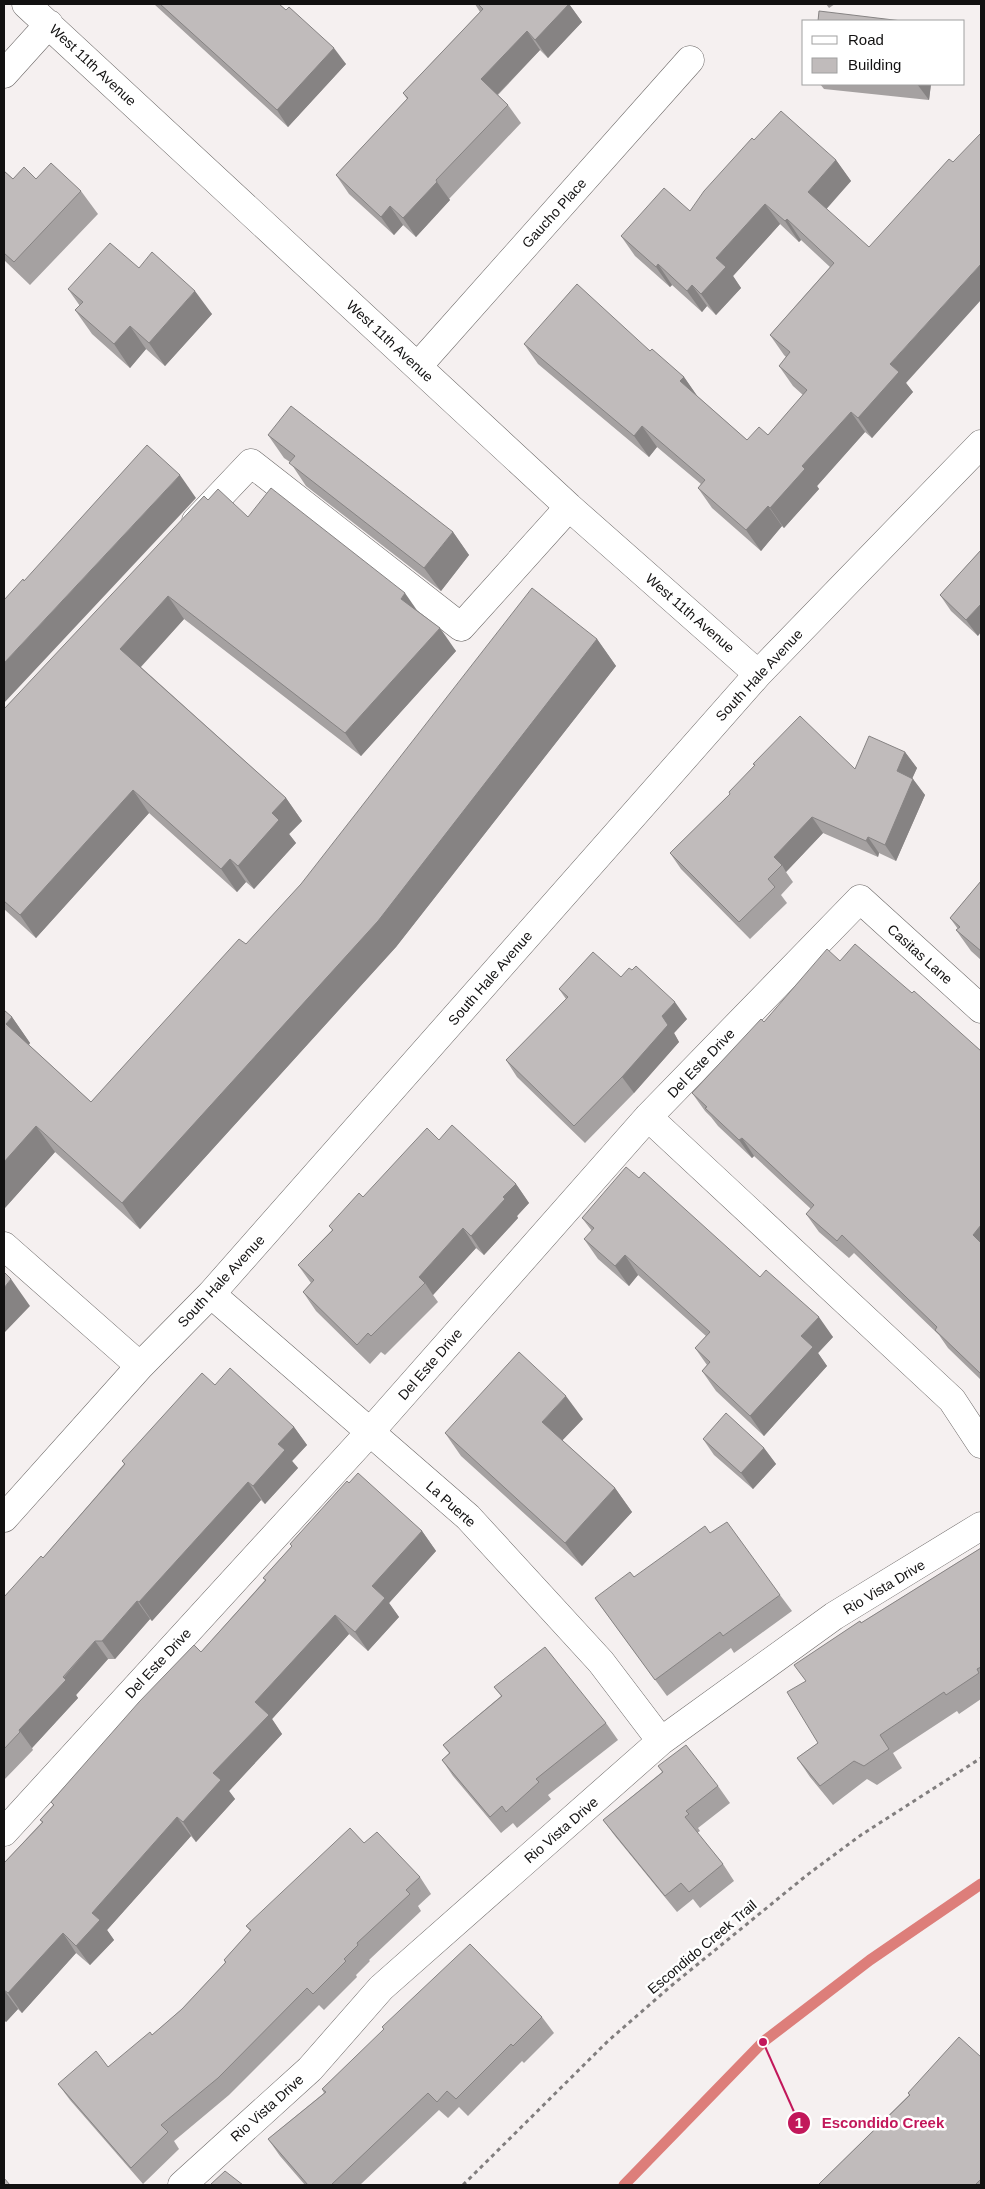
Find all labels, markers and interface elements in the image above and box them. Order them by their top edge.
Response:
legend [802,20,965,85]
street label: West 11th Avenue [47,21,140,109]
text: Road [848,31,884,48]
text: Building [848,56,901,73]
street label: Gaucho Place [519,175,590,251]
street label: West 11th Avenue [344,297,437,385]
street label: West 11th Avenue [642,570,738,656]
street label: South Hale Avenue [712,626,806,724]
street label: Casitas Lane [884,921,956,987]
street label: South Hale Avenue [445,927,535,1028]
street label: Del Este Drive [664,1025,738,1101]
street label: South Hale Avenue [174,1232,268,1330]
street label: Del Este Drive [395,1325,466,1403]
street label: La Puerte [423,1478,479,1530]
street label: Rio Vista Drive [840,1556,928,1618]
street label: Del Este Drive [122,1625,195,1701]
street label: Rio Vista Drive [521,1794,601,1866]
street label: Escondido Creek Trail [644,1897,760,1997]
street label: Rio Vista Drive [227,2071,307,2145]
callout: Escondido Creek [786,2108,954,2138]
text: 1 [795,2114,803,2131]
text: Escondido Creek [822,2114,945,2131]

